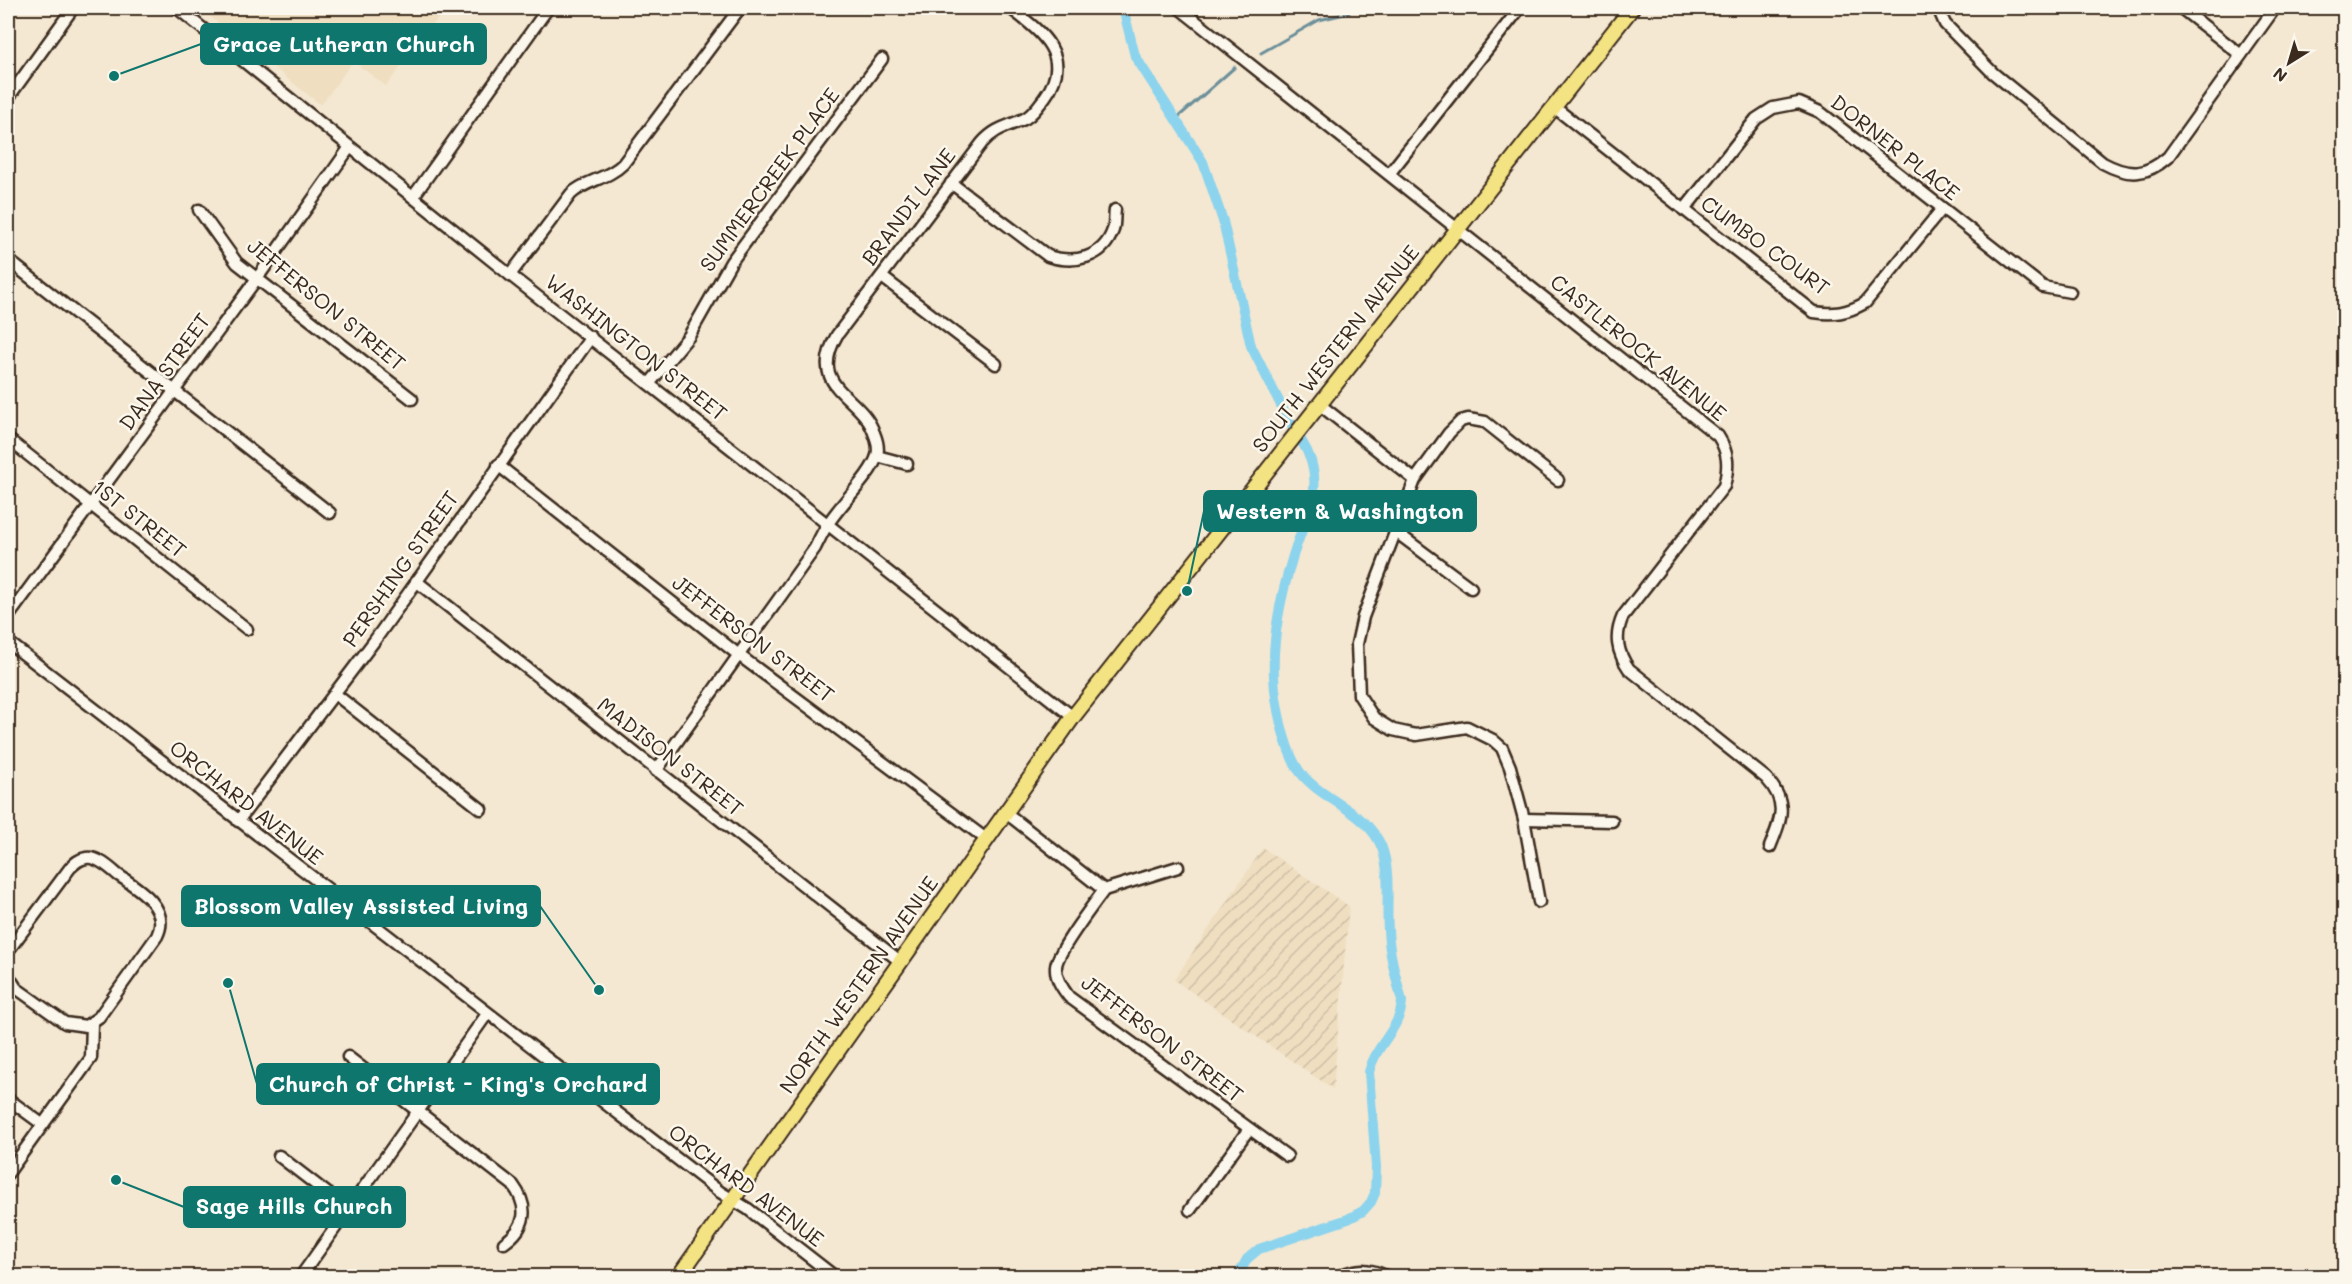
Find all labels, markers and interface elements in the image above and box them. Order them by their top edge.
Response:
callout: Grace Lutheran Church [201,24,486,64]
text: Grace Lutheran Church [213,29,475,58]
north arrow [2259,33,2319,93]
text: N [2268,63,2291,87]
street label: SUMMERCREEK PLACE [693,82,845,276]
street label: DORNER PLACE [1826,88,1966,206]
street label: BRANDI LANE [855,142,961,270]
street label: CUMBO COURT [1696,189,1836,301]
street label: JEFFERSON STREET [242,232,412,376]
street label: SOUTH WESTERN AVENUE [1245,239,1424,457]
street label: WASHINGTON STREET [541,267,733,426]
street label: CASTLEROCK AVENUE [1545,267,1733,426]
street label: DANA STREET [112,307,215,435]
street label: 1ST STREET [87,473,193,563]
street label: PERSHING STREET [336,485,464,652]
callout: Western & Washington [1204,491,1476,531]
text: Western & Washington [1216,496,1464,525]
street label: JEFFERSON STREET [668,568,840,708]
street label: MADISON STREET [592,690,749,821]
street label: ORCHARD AVENUE [165,733,329,870]
street label: NORTH WESTERN AVENUE [772,870,943,1098]
callout: Blossom Valley Assisted Living [182,886,540,926]
text: Blossom Valley Assisted Living [194,891,528,920]
street label: JEFFERSON STREET [1077,968,1249,1108]
callout: Church of Christ - King's Orchard [257,1064,659,1104]
text: Church of Christ - King's Orchard [269,1069,647,1098]
street label: ORCHARD AVENUE [664,1118,830,1252]
callout: Sage Hills Church [184,1187,405,1227]
text: Sage Hills Church [196,1191,392,1220]

